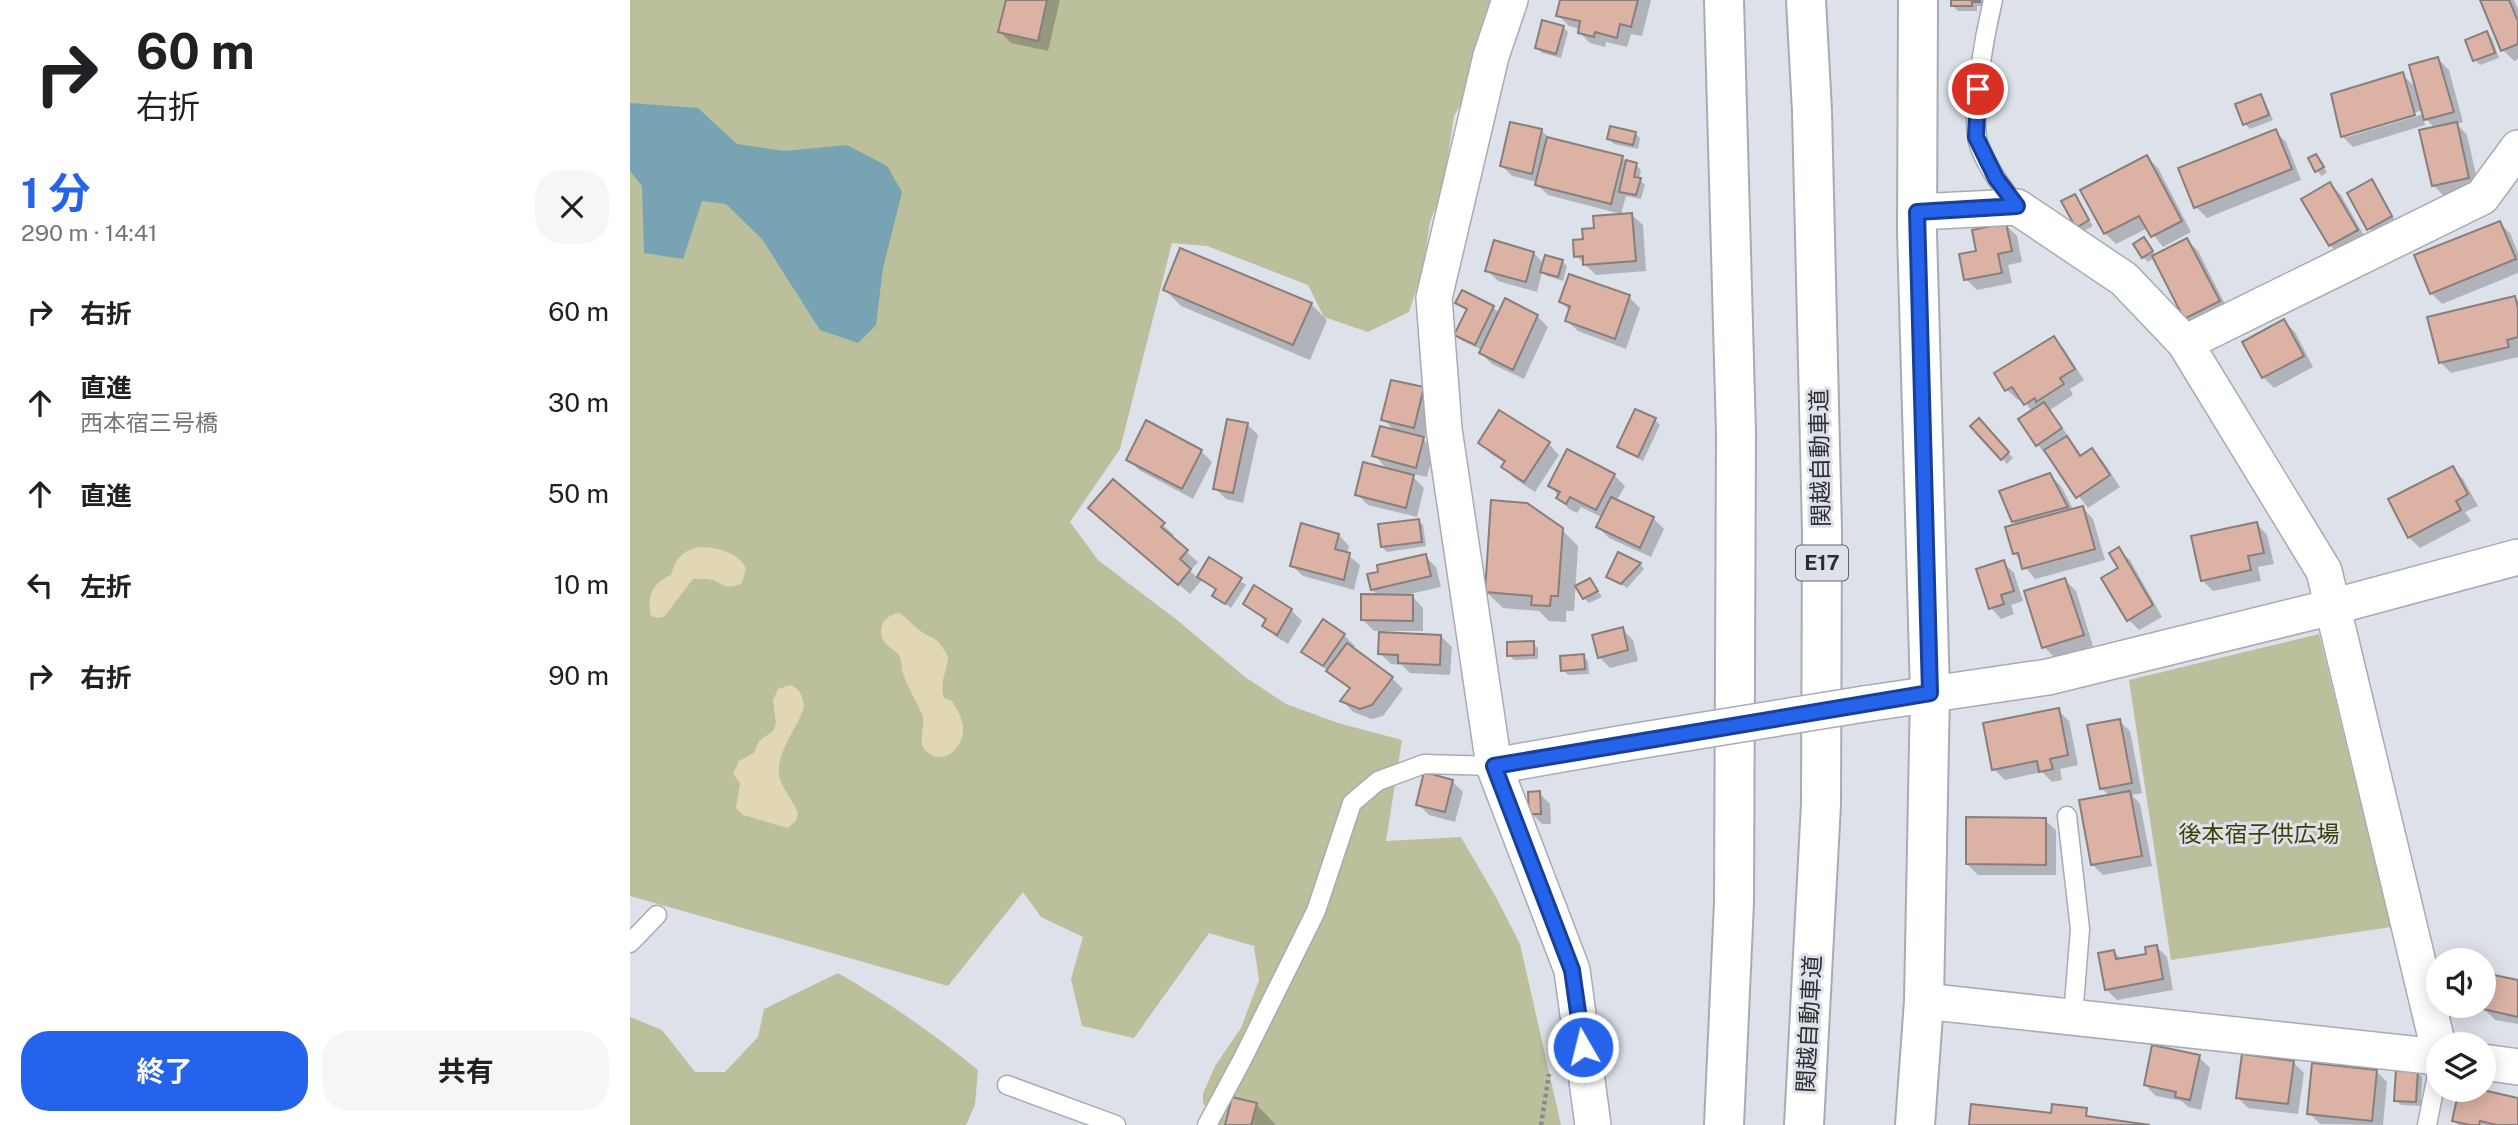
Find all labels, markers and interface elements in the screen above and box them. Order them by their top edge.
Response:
text: 60 m [136,22,255,80]
icon: right [21,28,112,119]
pin [1948,59,2008,119]
icon: arrive [1959,70,1997,108]
text: 右折 [136,88,200,125]
text: 1 分 [21,168,90,217]
button: close [535,170,609,244]
text: 290 m · 14:41 [21,219,157,246]
icon: right [21,293,59,331]
text: 60 m [548,296,609,327]
text: 右折 [80,298,132,329]
text: 直進 [80,372,132,403]
icon: ahead [21,384,59,422]
text: 30 m [548,387,609,418]
street label: 関越自動車道 [1805,389,1834,527]
text: 西本宿三号橋 [80,409,218,436]
icon: ahead [21,475,59,513]
text: 50 m [548,478,609,509]
text: 直進 [80,480,132,511]
road number: E17 [1796,546,1848,580]
icon: left [21,566,59,604]
text: 10 m [554,569,609,600]
text: 左折 [80,571,132,602]
icon: right [21,657,59,695]
text: 90 m [548,660,609,691]
text: 右折 [80,662,132,693]
park label: 後本宿子供広場 [2179,820,2340,847]
map controls [2426,948,2496,1102]
button: sound [2426,948,2496,1018]
street label: 関越自動車道 [1791,954,1826,1094]
position arrow [1546,1010,1620,1084]
button: 終了 [21,1031,308,1111]
button: 共有 [322,1031,609,1111]
button: layers [2426,1032,2496,1102]

